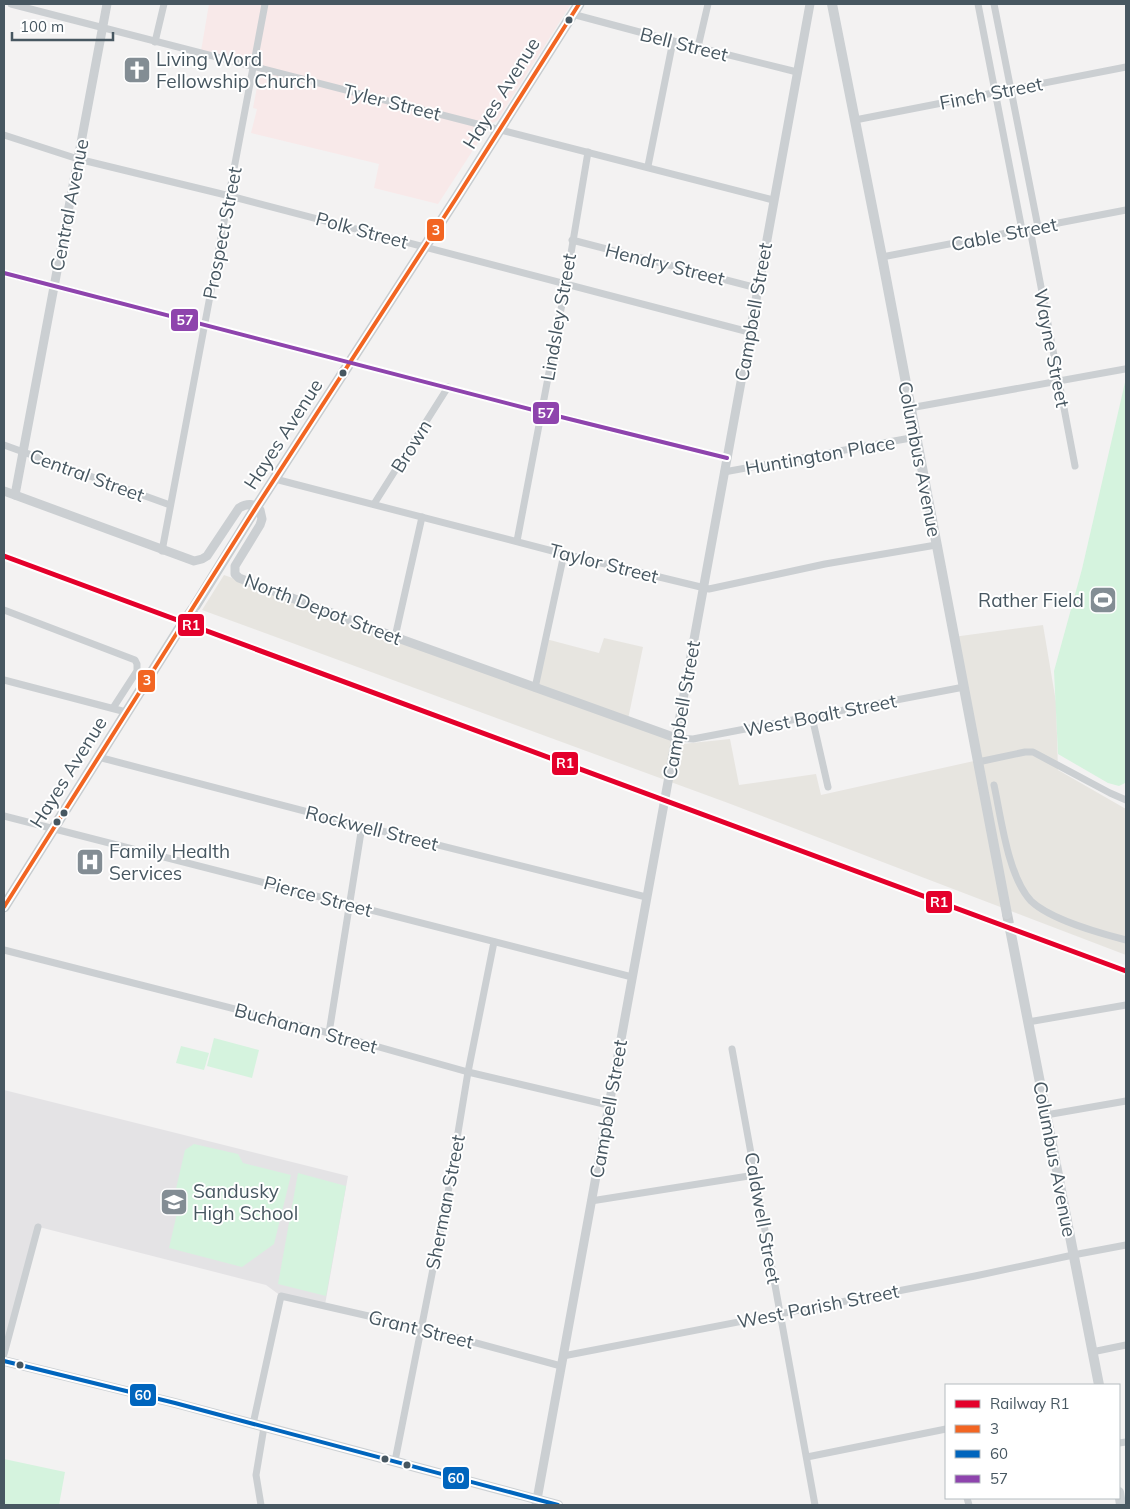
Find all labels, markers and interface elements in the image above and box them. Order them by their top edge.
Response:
scale bar [12,10,114,42]
unlabelled marker [564,15,574,25]
text: 100 m [20,17,64,36]
street label: Bell Street [638,21,731,67]
street label: Hayes Avenue [457,33,545,153]
place label: Living Word Fellowship Church [156,47,317,93]
church icon: Living Word Fellowship Church [122,55,152,85]
street label: Finch Street [937,71,1045,115]
street label: Tyler Street [341,78,444,126]
street label: Central Avenue [44,137,94,273]
street label: Prospect Street [197,164,247,301]
street label: Polk Street [313,206,411,254]
street label: Cable Street [949,212,1060,256]
line badge: 3 [426,218,445,242]
text: 3 [432,221,440,239]
street label: Hendry Street [603,238,728,291]
street label: Campbell Street [729,240,777,383]
street label: Lindsley Street [535,251,581,383]
street label: Wayne Street [1029,287,1075,410]
line badge: 57 [170,308,199,332]
text: 57 [177,311,193,329]
unlabelled marker [338,368,348,378]
street label: Hayes Avenue [238,374,328,494]
street label: Columbus Avenue [893,379,947,539]
line badge: 57 [532,401,560,425]
text: 57 [538,404,554,422]
street label: Brown [385,415,437,477]
street label: Huntington Place [743,430,897,480]
street label: Central Street [26,443,148,507]
street label: Taylor Street [547,538,661,588]
street label: North Depot Street [241,568,405,650]
sports icon: Rather Field [1088,585,1118,615]
place label: Rather Field [978,588,1084,612]
line badge: R1 [177,613,205,637]
text: R1 [182,616,200,634]
street label: Campbell Street [657,638,705,781]
line badge: 3 [137,669,156,693]
text: 3 [143,671,151,689]
street label: West Boalt Street [742,688,899,742]
street label: Hayes Avenue [24,712,112,832]
line badge: R1 [551,751,579,776]
text: R1 [556,754,574,772]
street label: Rockwell Street [303,800,441,856]
unlabelled marker [59,808,69,818]
unlabelled marker [52,817,62,827]
place label: Family Health Services [109,839,230,885]
hospital icon: Family Health Services [75,847,105,877]
street label: Pierce Street [261,870,375,922]
line badge: R1 [925,890,953,914]
text: R1 [930,893,948,911]
street label: Buchanan Street [232,997,380,1059]
street label: Campbell Street [584,1037,632,1180]
street label: Columbus Avenue [1028,1079,1082,1239]
street label: Sherman Street [420,1132,470,1271]
street label: Caldwell Street [740,1150,786,1286]
place label: Sandusky High School [193,1179,298,1225]
school or university icon: Sandusky High School [159,1187,189,1217]
street label: West Parish Street [735,1279,901,1333]
street label: Grant Street [366,1304,476,1354]
unlabelled marker [15,1360,25,1370]
line badge: 60 [129,1383,157,1407]
legend [945,1384,1120,1499]
text: 60 [135,1386,151,1404]
text: Railway R1 [990,1394,1070,1413]
text: 3 [990,1419,999,1438]
text: 60 [990,1444,1008,1463]
unlabelled marker [380,1454,390,1464]
unlabelled marker [402,1460,412,1470]
line badge: 60 [442,1466,470,1490]
text: 60 [448,1469,464,1487]
text: 57 [990,1469,1008,1488]

